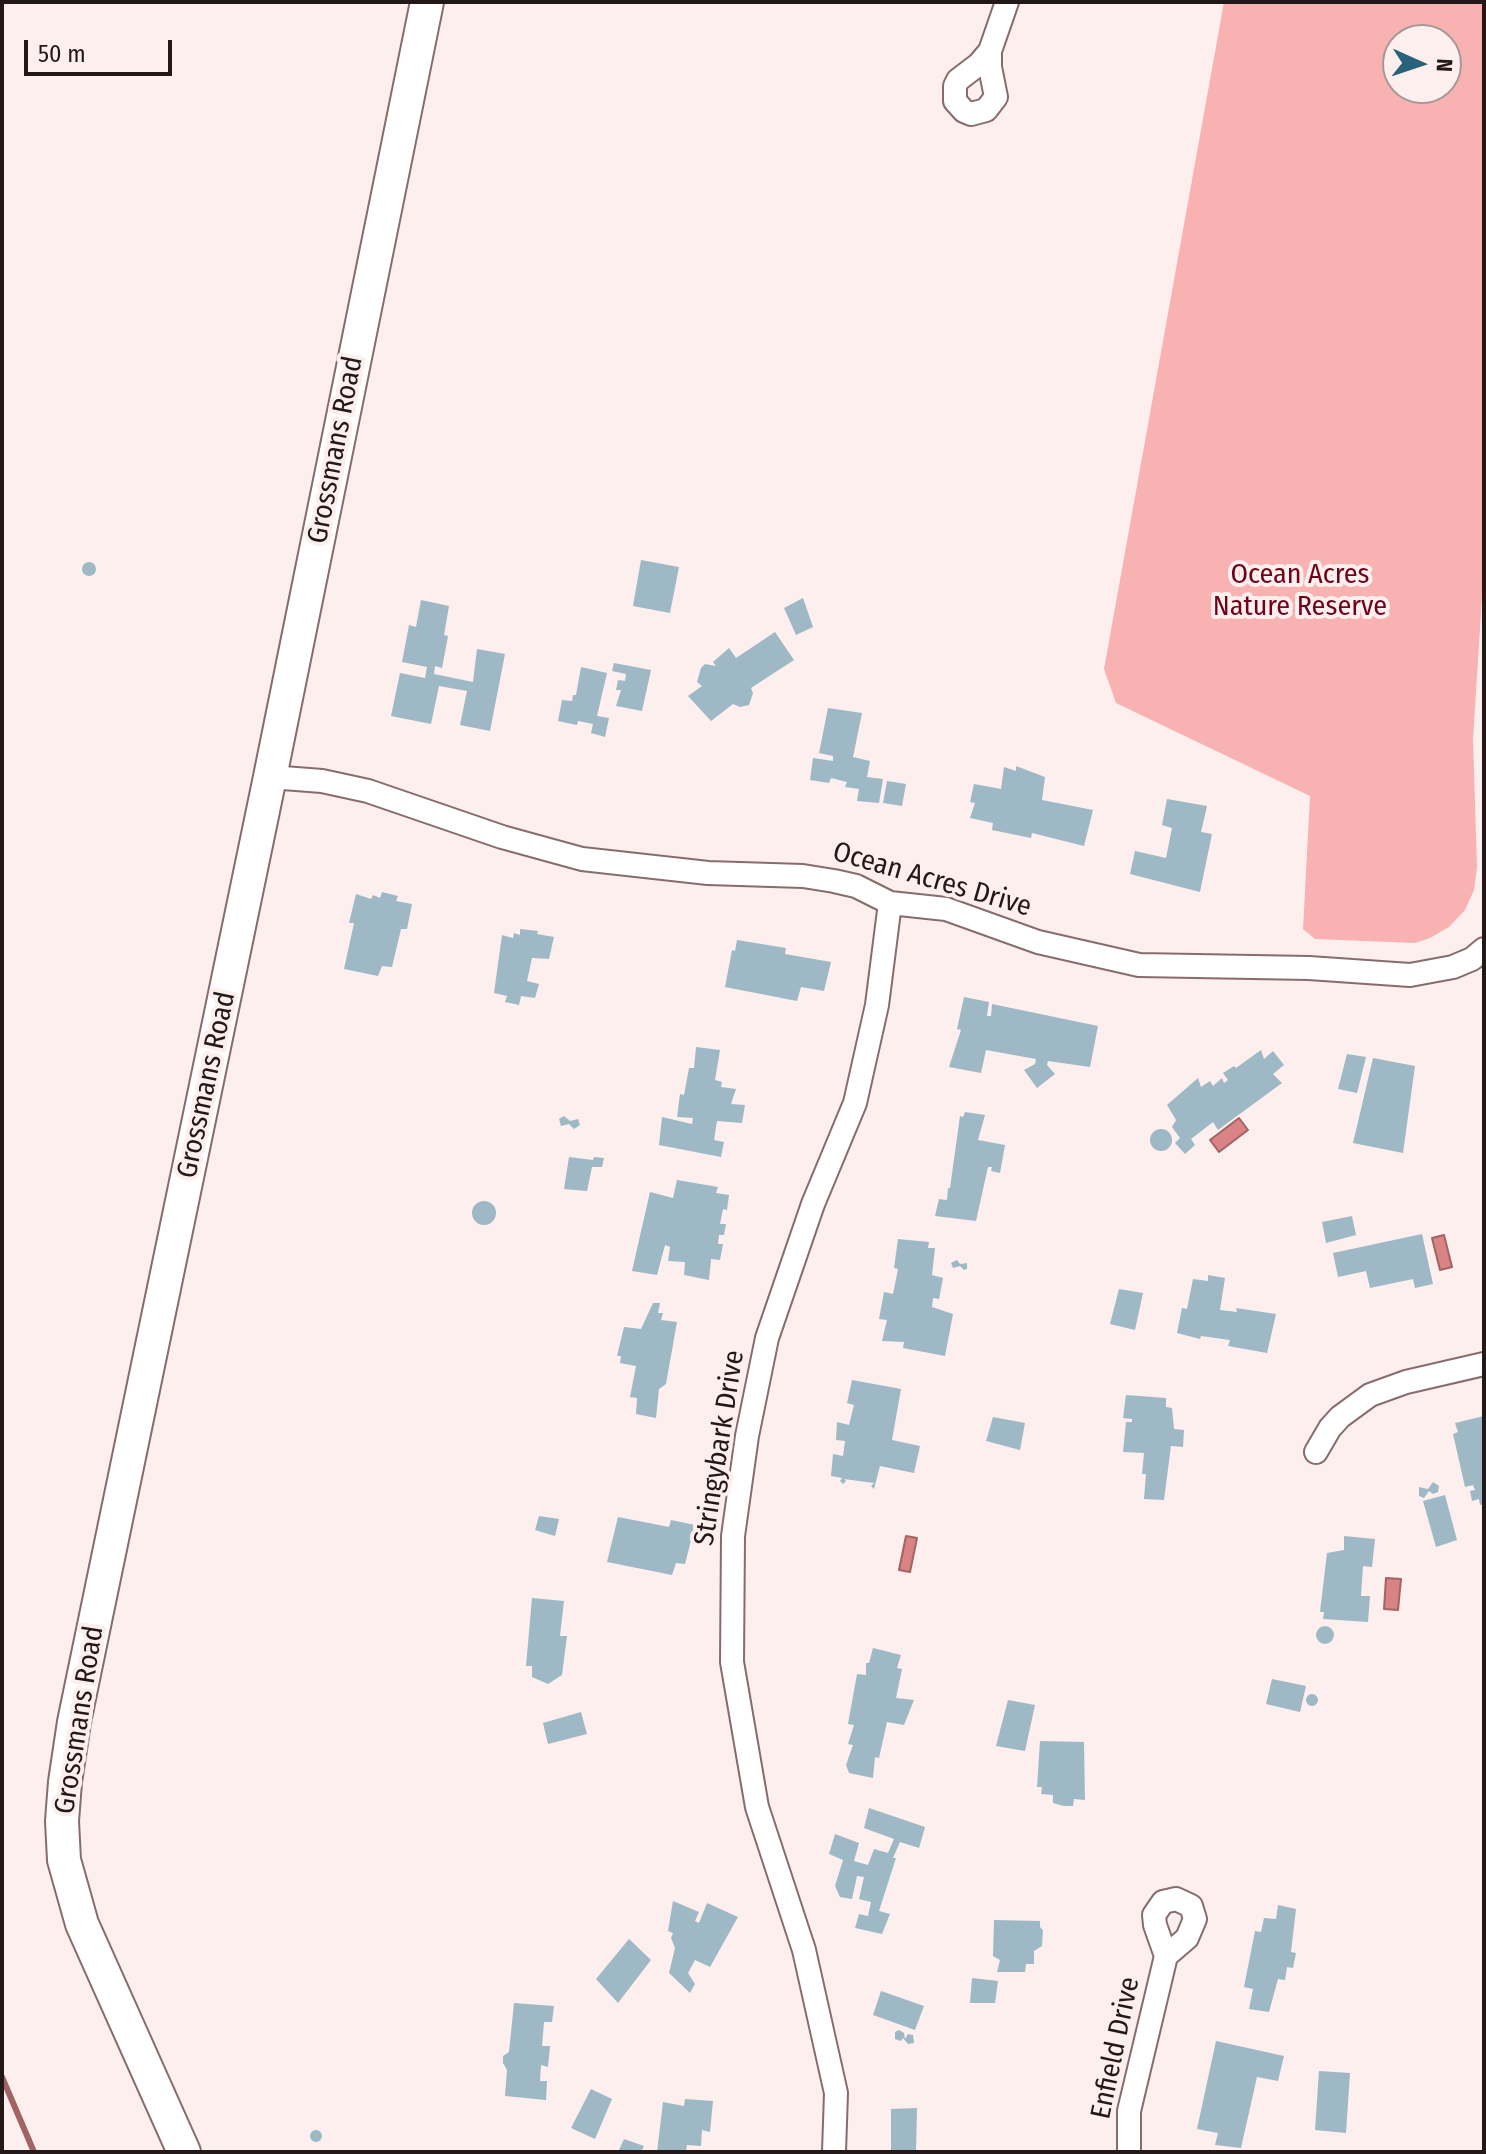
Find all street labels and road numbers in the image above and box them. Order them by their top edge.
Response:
street label: Grossmans Road [301,354,371,546]
street label: Ocean Acres Drive [829,836,1035,924]
street label: Grossmans Road [171,989,243,1181]
street label: Stringybark Drive [688,1348,752,1548]
street label: Grossmans Road [49,1624,111,1816]
street label: Enfield Drive [1085,1974,1147,2122]

